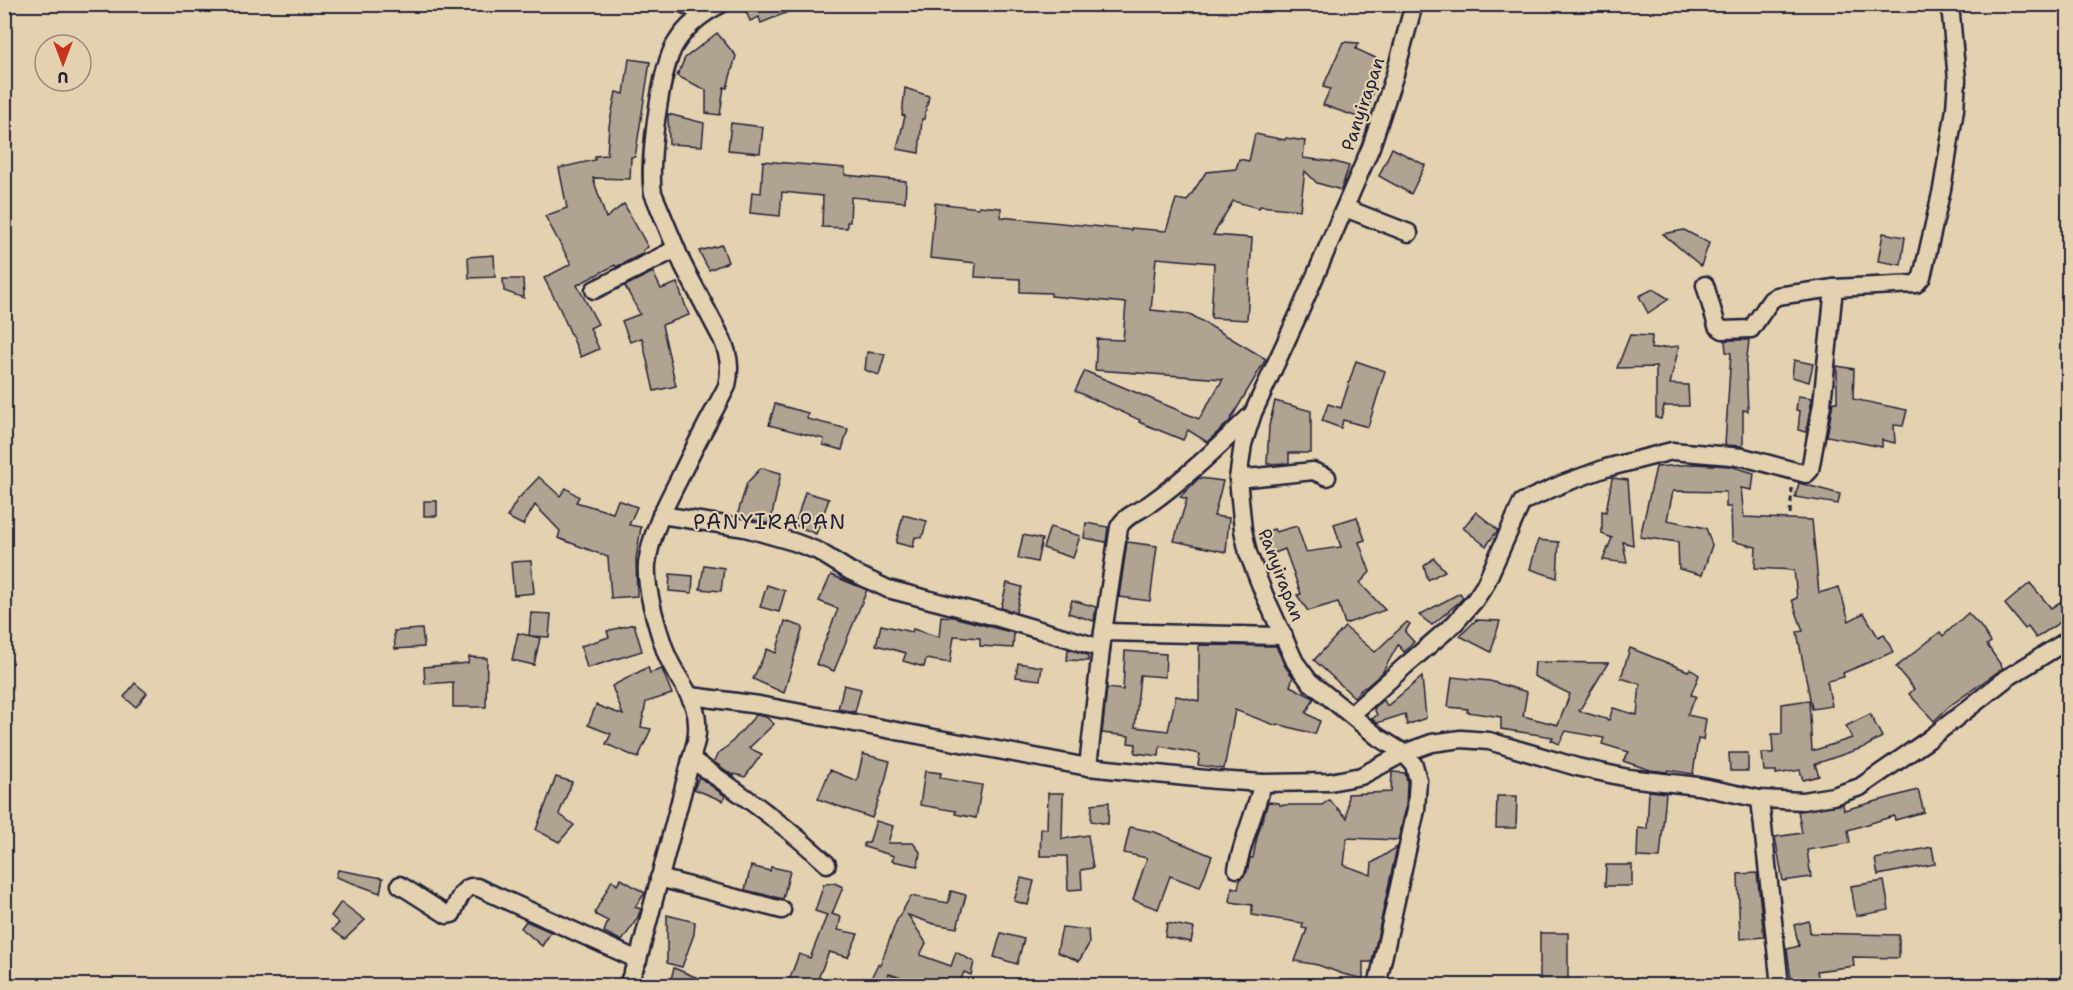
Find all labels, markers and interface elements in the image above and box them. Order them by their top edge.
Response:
north arrow [33,33,93,93]
street label: Panyirapan [1336,54,1390,154]
text: U [57,67,68,88]
district label: PANYIRAPAN [693,508,847,536]
street label: Panyirapan [1252,525,1310,625]

